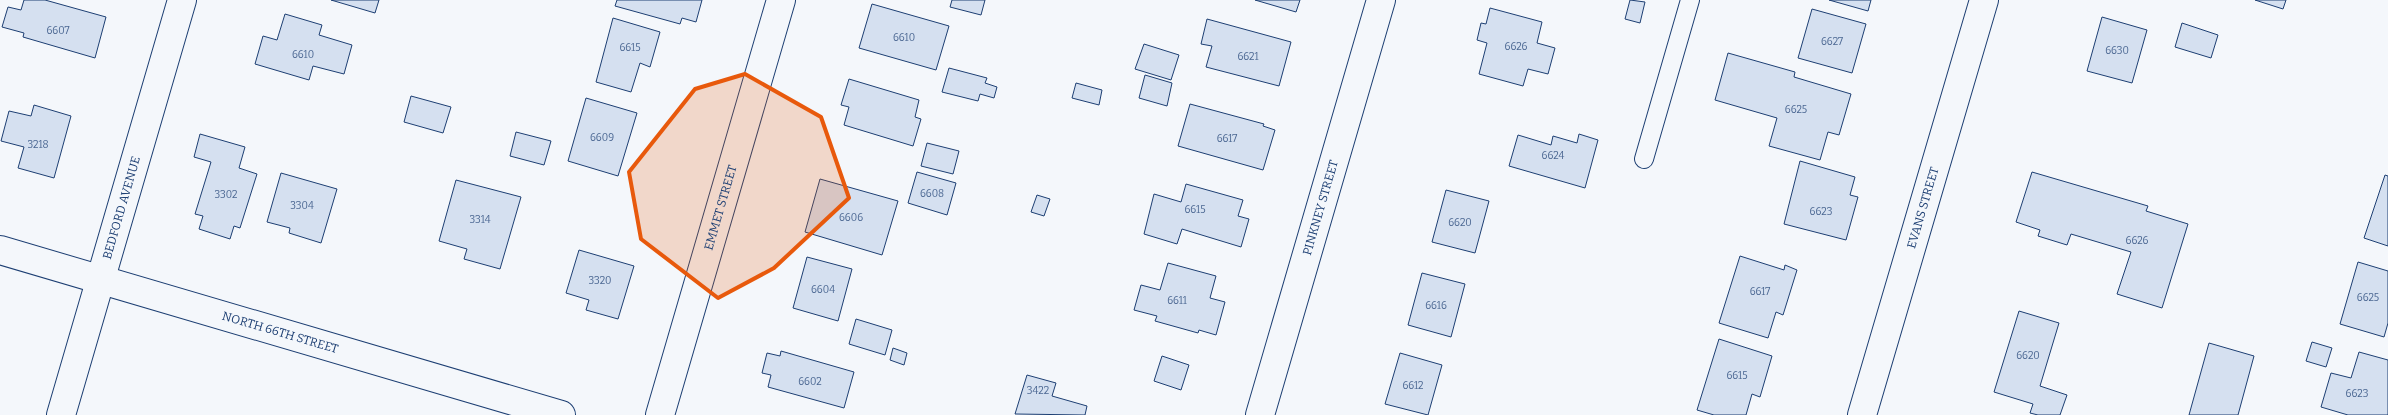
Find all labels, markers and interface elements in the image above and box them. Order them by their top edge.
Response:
house number: 6607 [46,25,70,37]
house number: 6610 [893,32,915,44]
house number: 6627 [1821,36,1843,48]
house number: 6626 [1505,41,1528,53]
house number: 6615 [619,42,641,54]
house number: 6630 [2105,45,2129,57]
house number: 6610 [292,49,314,61]
house number: 6621 [1237,51,1259,63]
house number: 6625 [1785,104,1807,116]
house number: 6609 [590,132,614,144]
house number: 6617 [1217,133,1237,145]
house number: 3218 [27,139,49,151]
house number: 6624 [1542,150,1565,162]
street label: BEDFORD AVENUE [100,155,143,261]
street label: PINKNEY STREET [1300,158,1341,257]
street label: EMMET STREET [701,163,740,252]
street label: EVANS STREET [1904,165,1942,250]
house number: 6608 [920,188,944,200]
house number: 3302 [214,189,238,201]
house number: 3304 [290,200,314,212]
house number: 6615 [1184,204,1206,216]
house number: 6623 [1810,206,1833,218]
house number: 6606 [839,212,863,224]
house number: 3314 [469,214,491,226]
house number: 6620 [1448,217,1472,229]
house number: 6626 [2126,235,2149,247]
house number: 3320 [588,275,612,287]
house number: 6604 [811,284,835,296]
house number: 6617 [1750,286,1770,298]
house number: 6625 [2357,292,2379,304]
house number: 6611 [1167,295,1187,307]
house number: 6616 [1425,300,1447,312]
street label: NORTH 66TH STREET [220,309,340,356]
house number: 6620 [2016,350,2040,362]
house number: 6615 [1726,370,1748,382]
house number: 6602 [798,376,822,388]
house number: 6612 [1402,380,1424,392]
house number: 3422 [1027,385,1049,397]
house number: 6623 [2346,388,2369,400]

